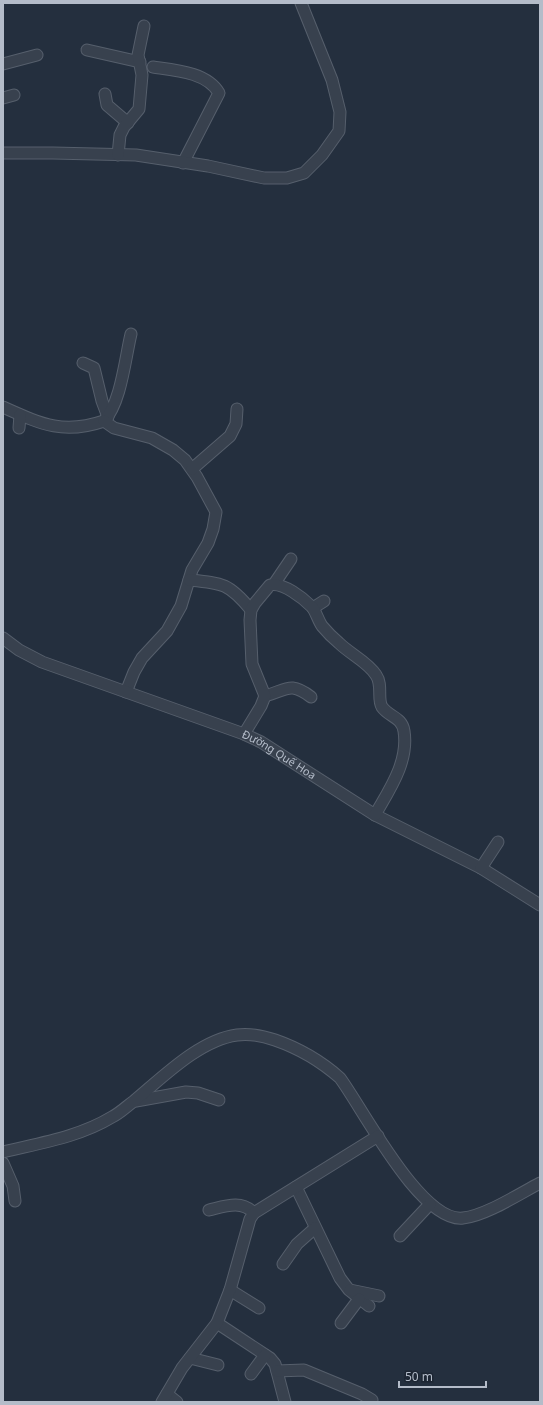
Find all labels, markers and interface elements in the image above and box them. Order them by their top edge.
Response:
street label: Đường Quế Hoa [240,726,319,782]
scale bar [399,1363,486,1389]
text: 50 m [405,1368,433,1385]

